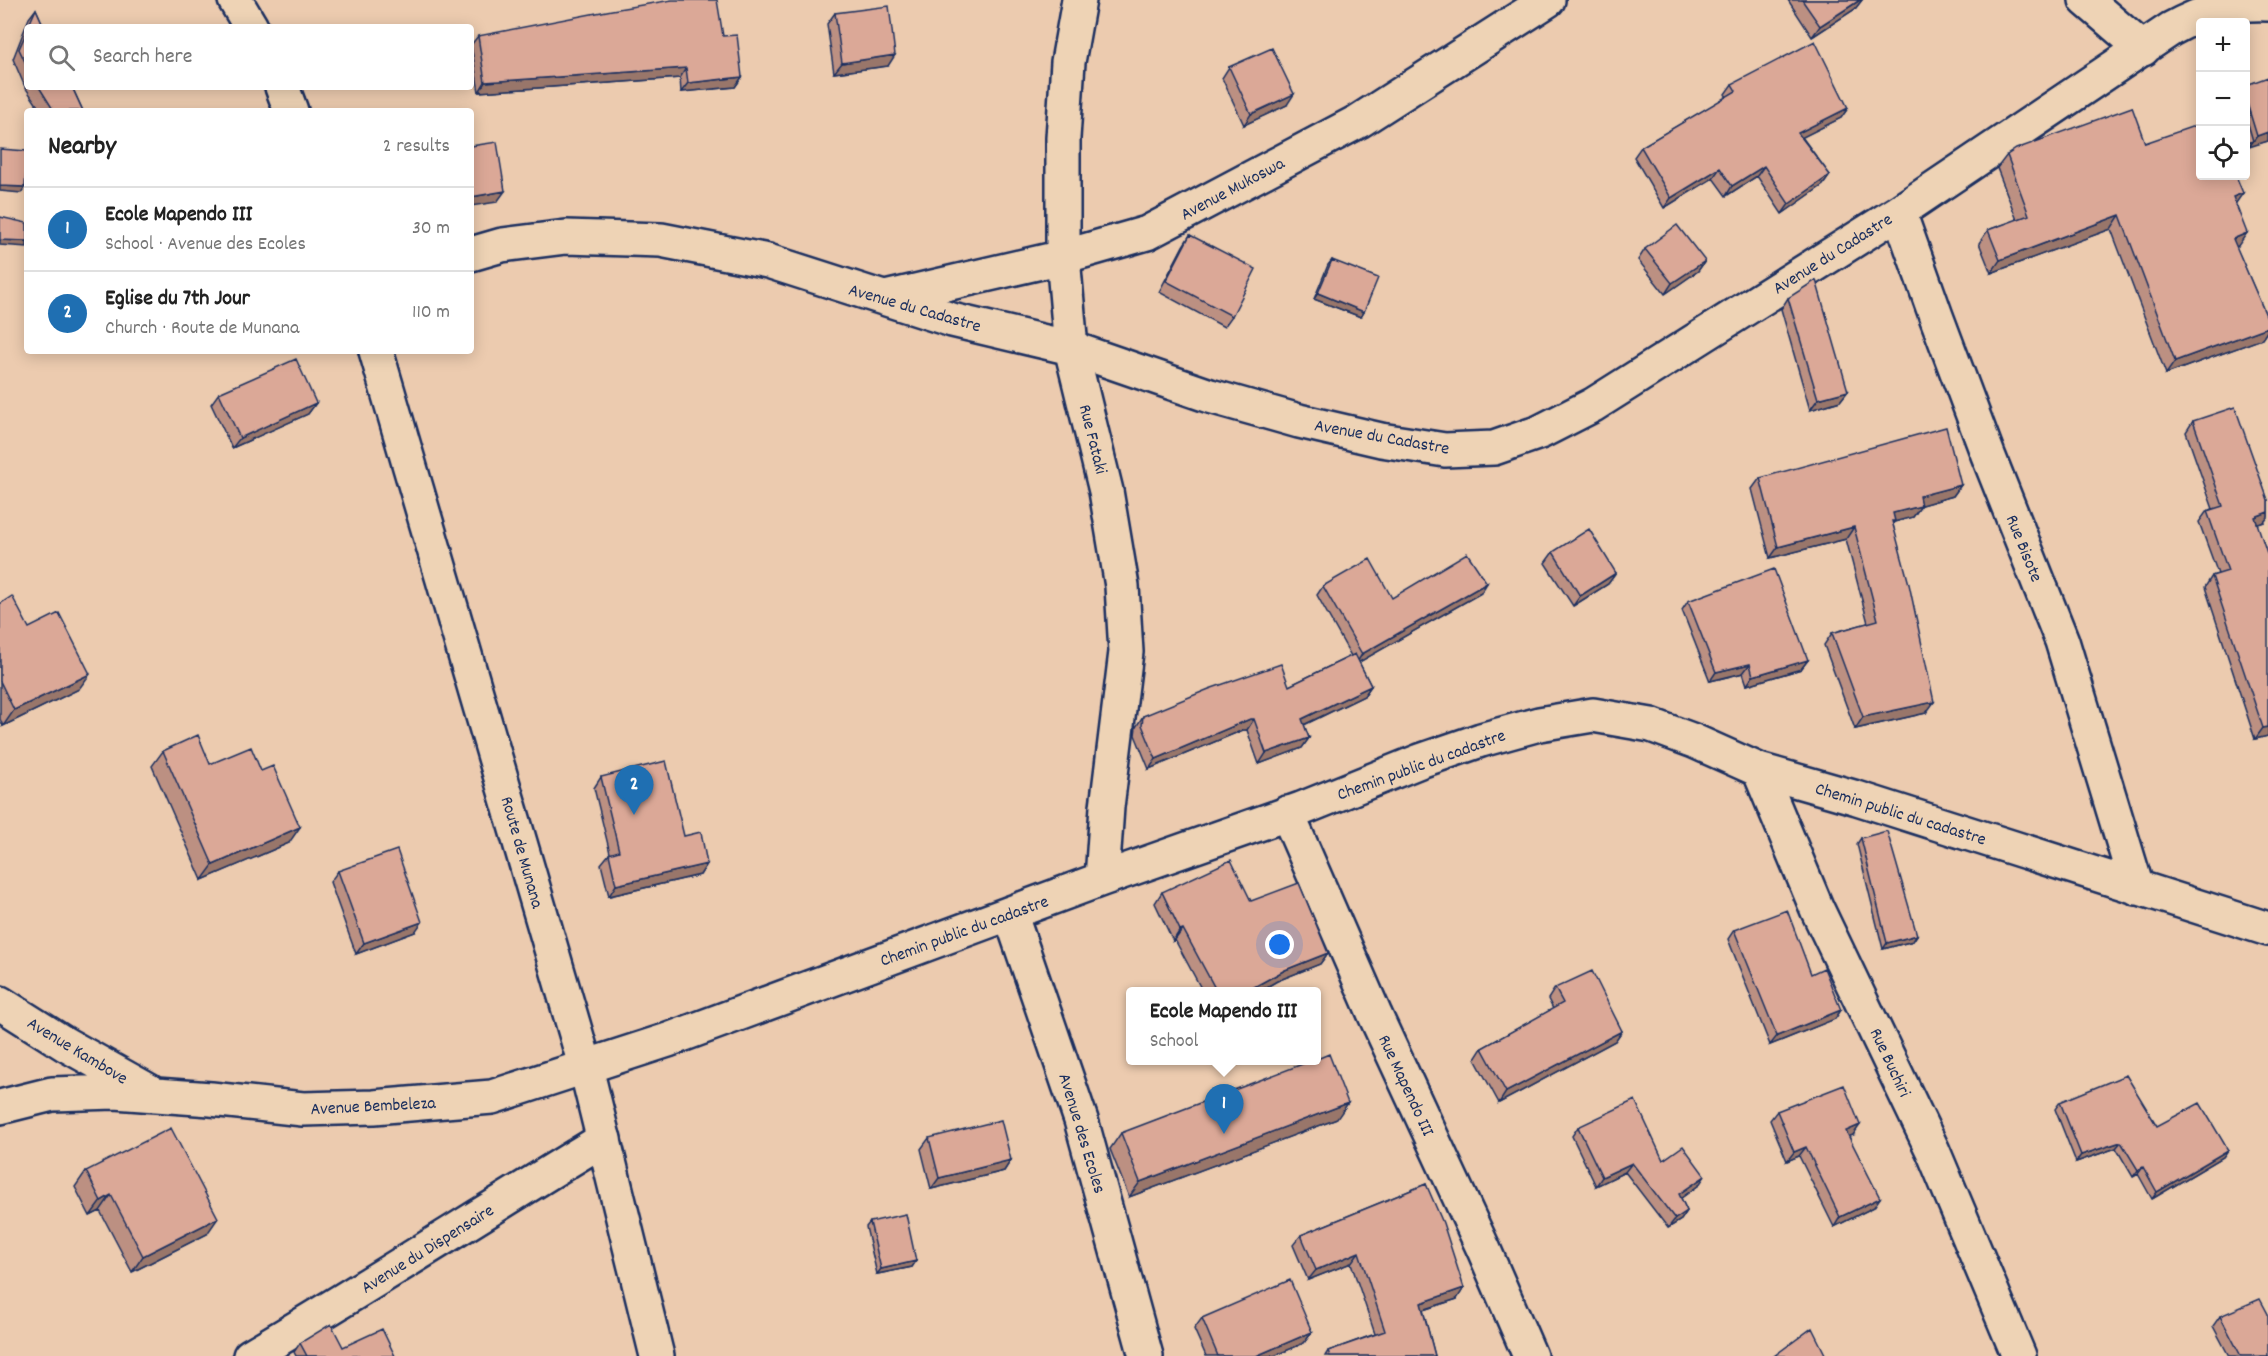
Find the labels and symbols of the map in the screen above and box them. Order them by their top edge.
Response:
street label: Avenue Mukoswa [1177,152,1290,228]
street label: Avenue du Cadastre [1769,208,1898,302]
street label: Avenue du Cadastre [845,279,984,340]
street label: Rue Fataki [1071,402,1112,477]
street label: Avenue du Cadastre [1312,414,1451,463]
street label: Rue Bisote [1998,512,2048,586]
street label: Chemin public du cadastre [1334,724,1510,808]
pin: 2 [614,766,654,815]
street label: Chemin public du cadastre [1812,777,1989,853]
street label: Route de Munana [493,794,549,912]
street label: Chemin public du cadastre [877,890,1053,974]
your location [1265,930,1294,959]
street label: Avenue Kambove [22,1012,132,1092]
street label: Rue Buchiri [1862,1024,1916,1102]
street label: Rue Mapendo III [1370,1031,1439,1141]
street label: Avenue des Ecoles [1050,1070,1111,1197]
pin: 1 [1204,1084,1244,1134]
street label: Avenue Bembeleza [310,1092,437,1123]
street label: Avenue du Dispensaire [357,1199,500,1301]

